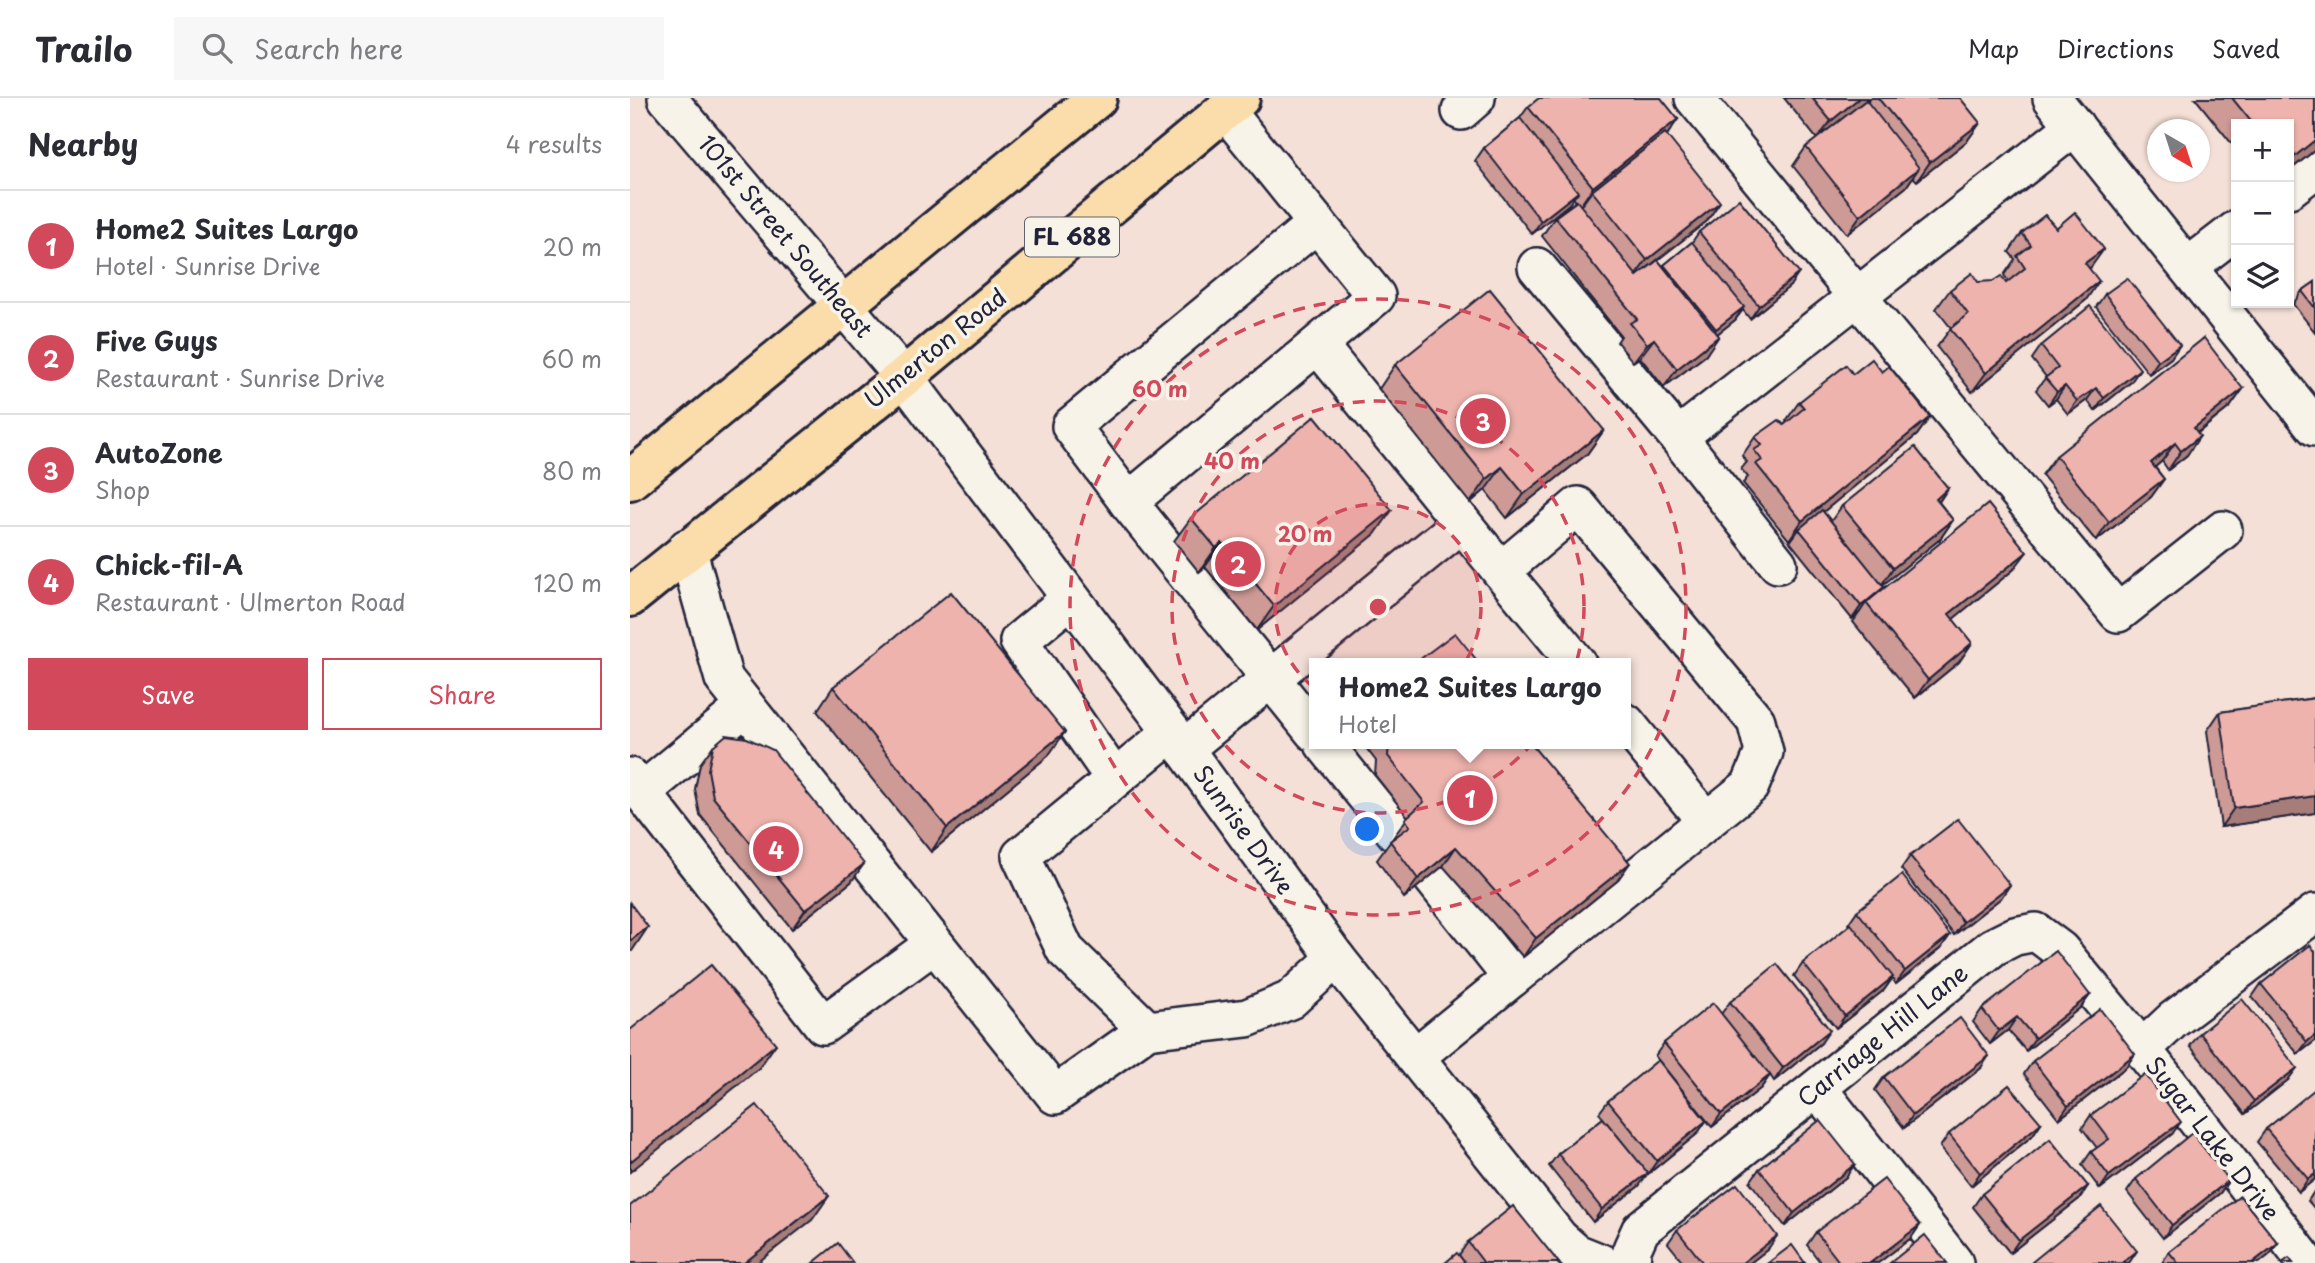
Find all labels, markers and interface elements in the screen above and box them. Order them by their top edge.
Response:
search box [174,17,664,80]
text: Trailo [35,23,132,73]
icon: search [198,29,236,67]
text: Search here [254,29,403,68]
text: Map [1968,30,2019,66]
text: Directions [2057,30,2174,66]
text: Saved [2212,30,2280,66]
north arrow [2147,119,2210,182]
map controls [2231,119,2294,308]
button: + [2231,119,2294,182]
text: Nearby [28,121,138,166]
text: 4 results [506,126,602,161]
street label: 101st Street Southeast [691,126,882,345]
button: − [2231,182,2294,245]
text: Home2 Suites Largo [95,209,358,248]
road number: FL 688 [1025,218,1119,256]
text: 1 [46,229,57,264]
text: 20 m [543,229,602,264]
button: layers [2231,245,2294,308]
text: Hotel · Sunrise Drive [95,248,320,283]
street label: Ulmerton Road [856,279,1014,416]
text: Five Guys [95,321,218,360]
text: 2 [43,341,59,376]
text: 60 m [542,341,602,376]
text: Restaurant · Sunrise Drive [95,360,385,395]
text: 60 m [1132,372,1188,404]
pin: 3 [1460,395,1506,447]
text: AutoZone [95,433,223,472]
text: 40 m [1204,444,1260,476]
text: 3 [43,453,59,488]
text: 80 m [542,453,602,488]
text: Shop [95,472,150,507]
text: 20 m [1278,517,1332,549]
pin: 2 [1215,538,1261,590]
text: Chick-fil-A [95,545,243,584]
text: 4 [43,565,59,600]
text: 120 m [534,565,602,600]
text: Restaurant · Ulmerton Road [95,584,406,619]
centre of rings [1366,595,1390,619]
button: Save [28,658,308,730]
button: Share [322,658,602,730]
popup [1309,658,1631,749]
text: Home2 Suites Largo [1338,667,1602,706]
text: Hotel [1338,706,1397,741]
street label: Sunrise Drive [1185,757,1304,901]
pin: 1 [1447,772,1493,824]
your location [1350,812,1384,846]
pin: 4 [753,823,799,875]
street label: Carriage Hill Lane [1789,954,1975,1115]
street label: Sugar Lake Drive [2138,1048,2289,1228]

